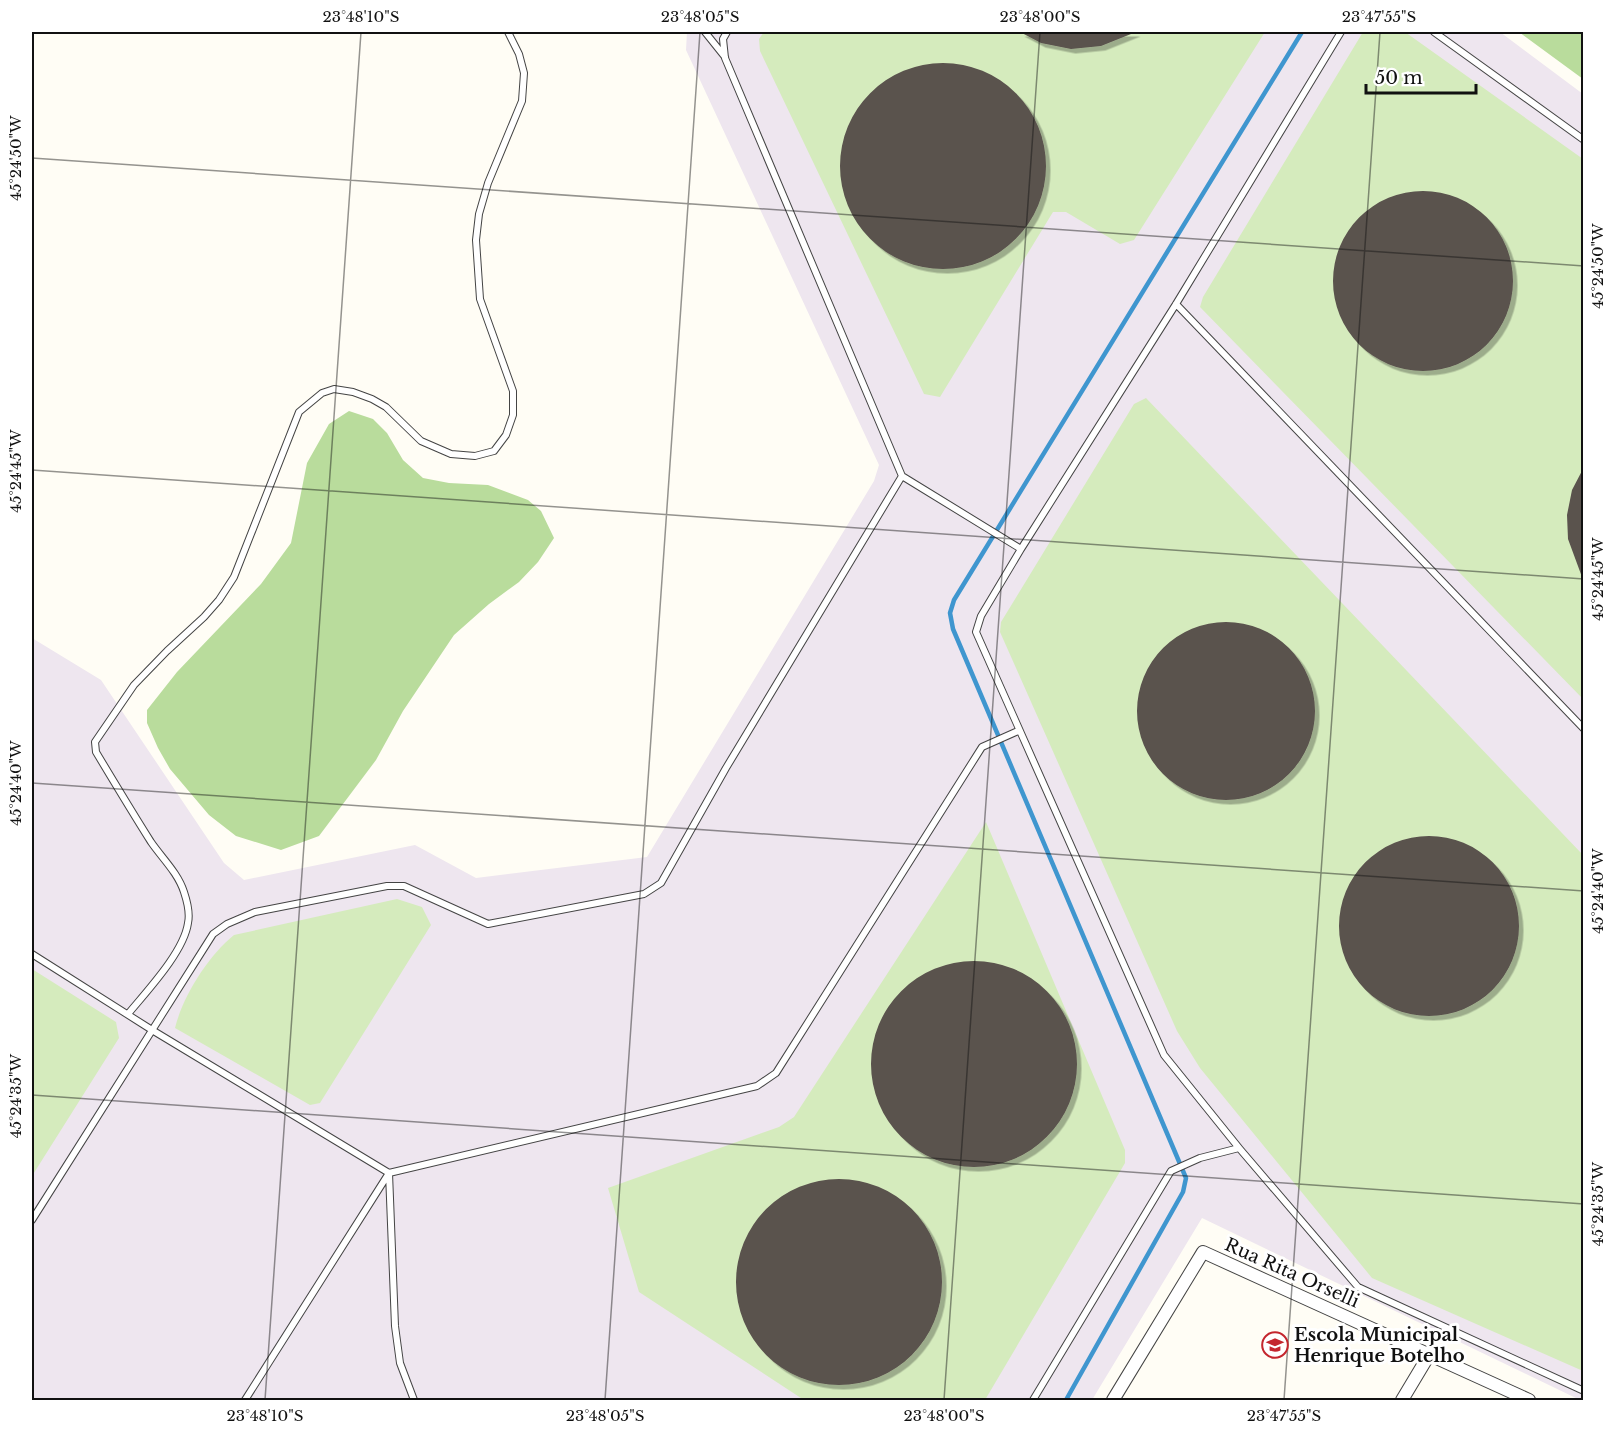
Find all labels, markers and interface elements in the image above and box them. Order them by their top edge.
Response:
text: 23°48'10"S [323,7,399,26]
text: 23°48'05"S [661,7,739,26]
text: 23°48'00"S [1000,7,1080,26]
text: 23°47'55"S [1342,7,1416,26]
scale bar [1366,57,1476,95]
text: 50 m [1375,67,1423,89]
text: 45°24'50"W [6,115,25,201]
text: 45°24'50"W [1588,223,1607,309]
text: 45°24'45"W [6,429,25,513]
text: 45°24'45"W [1588,537,1607,621]
text: 45°24'40"W [6,740,25,826]
text: 45°24'40"W [1588,848,1607,934]
text: 45°24'35"W [6,1053,25,1138]
text: 45°24'35"W [1588,1161,1607,1246]
street label: Rua Rita Orselli [1221,1233,1363,1313]
place label: Escola Municipal Henrique Botelho [1294,1324,1465,1367]
school or university icon: Escola Municipal Henrique Botelho [1260,1330,1290,1360]
text: 23°48'10"S [227,1406,303,1425]
text: 23°48'05"S [566,1406,644,1425]
text: 23°48'00"S [904,1406,984,1425]
text: 23°47'55"S [1247,1406,1321,1425]

